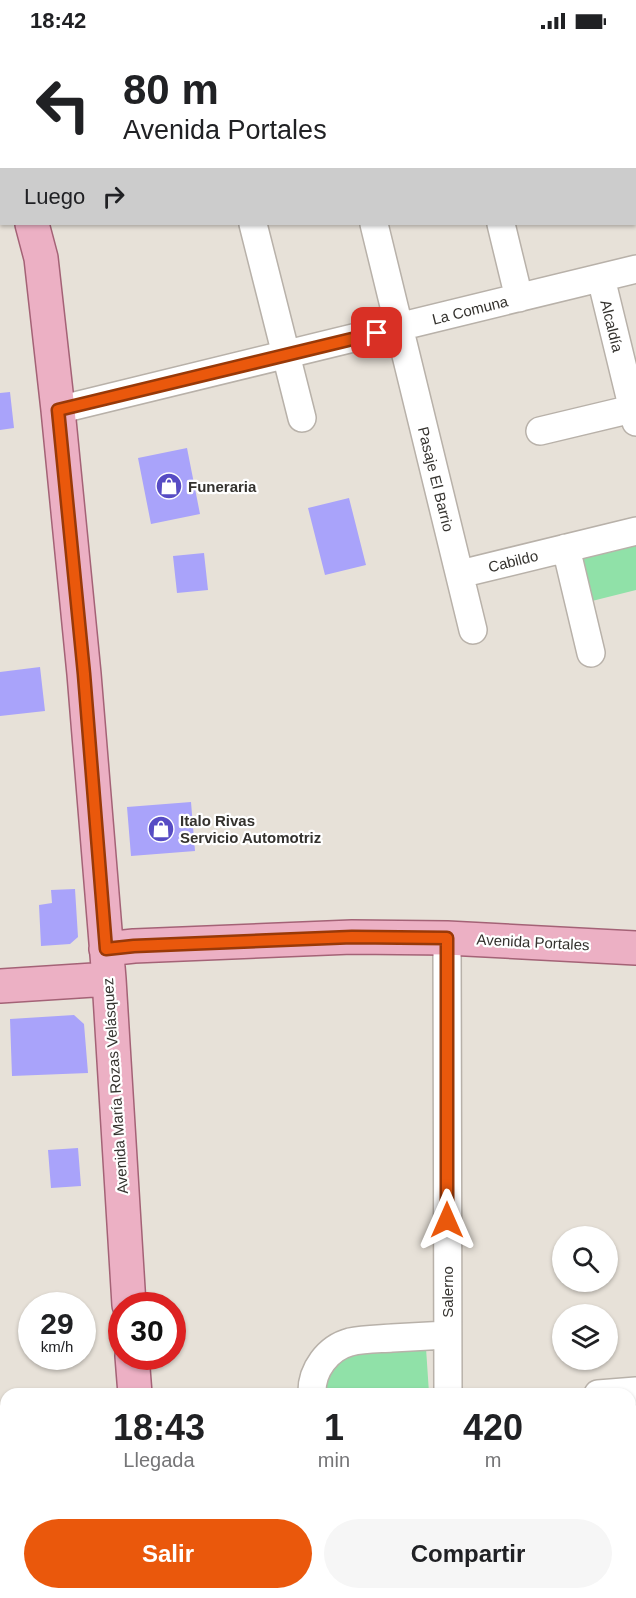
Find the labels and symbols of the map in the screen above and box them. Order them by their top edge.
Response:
street label: La Comuna [430,292,510,328]
street label: Alcaldía [597,298,627,355]
pin [351,307,402,358]
street label: Pasaje El Barrio [415,425,457,533]
shop icon: Funeraria [154,471,184,501]
place label: Funeraria [188,478,257,495]
street label: Cabildo [486,547,540,575]
place label: Italo Rivas Servicio Automotriz [180,812,321,846]
shop icon: Italo Rivas Servicio Automotriz [146,814,176,844]
street label: Avenida Portales [476,931,590,953]
street label: Avenida María Rozas Velásquez [99,977,131,1195]
position arrow [415,1188,479,1252]
street label: Salerno [439,1266,456,1318]
speed limit sign: 30 [108,1292,186,1370]

